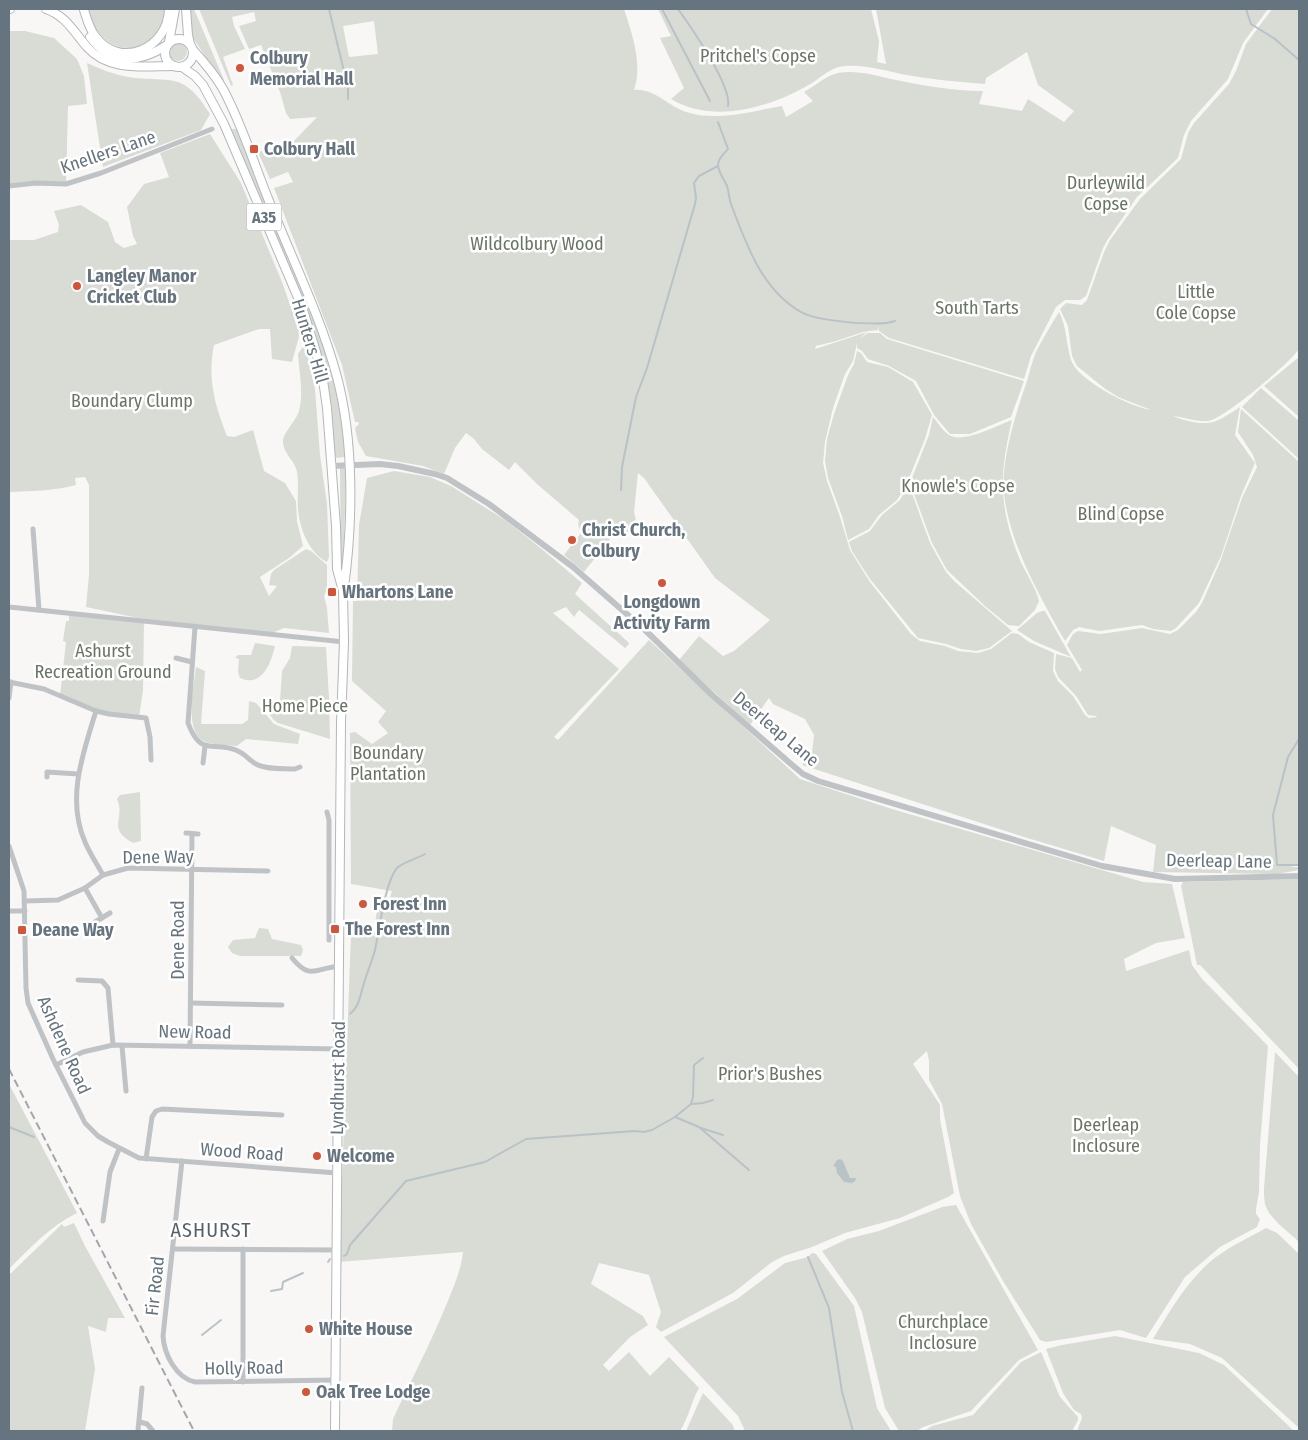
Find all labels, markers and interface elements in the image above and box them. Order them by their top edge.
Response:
park label: Pritchel's Copse [700,45,816,67]
place label: Colbury Memorial Hall [250,47,354,90]
marker: Colbury Memorial Hall [234,62,246,74]
street label: Knellers Lane [58,125,159,179]
place label: Colbury Hall [264,138,355,160]
marker: Colbury Hall [248,143,260,155]
park label: Durleywild Copse [1067,172,1145,215]
road number: A35 [246,203,282,230]
park label: Wildcolbury Wood [470,233,604,255]
place label: Langley Manor Cricket Club [87,265,197,308]
marker: Langley Manor Cricket Club [71,280,83,292]
park label: Little Cole Copse [1156,281,1236,324]
street label: Hunters Hill [287,296,333,386]
park label: South Tarts [935,297,1019,319]
park label: Boundary Clump [71,390,193,412]
park label: Knowle's Copse [901,475,1015,497]
park label: Blind Copse [1078,503,1165,525]
place label: Christ Church, Colbury [582,519,685,562]
marker: Christ Church, Colbury [566,534,578,546]
marker: Longdown Activity Farm [656,577,668,589]
place label: Whartons Lane [342,581,453,603]
marker: Whartons Lane [326,586,338,598]
place label: Longdown Activity Farm [613,591,710,634]
park label: Ashurst Recreation Ground [34,640,172,683]
street label: Deerleap Lane [728,687,824,771]
park label: Home Piece [262,695,348,717]
park label: Boundary Plantation [350,742,426,785]
street label: Dene Way [122,845,194,869]
street label: Deerleap Lane [1166,849,1272,873]
place label: Forest Inn [373,893,447,915]
marker: Forest Inn [357,898,369,910]
street label: Dene Road [167,900,189,980]
place label: The Forest Inn [345,918,450,940]
place label: Deane Way [32,919,114,941]
marker: The Forest Inn [329,923,341,935]
marker: Deane Way [16,924,28,936]
street label: Ashdene Road [33,993,95,1097]
street label: New Road [158,1020,232,1044]
street label: Lyndhurst Road [326,1021,350,1135]
park label: Prior's Bushes [718,1063,822,1085]
park label: Deerleap Inclosure [1072,1114,1140,1157]
street label: Wood Road [200,1138,284,1166]
place label: Welcome [327,1145,395,1167]
marker: Welcome [311,1150,323,1162]
district label: ASHURST [171,1218,251,1242]
street label: Fir Road [141,1255,169,1317]
park label: Churchplace Inclosure [898,1311,988,1354]
place label: White House [319,1318,413,1340]
marker: White House [303,1323,315,1335]
street label: Holly Road [204,1356,284,1380]
place label: Oak Tree Lodge [316,1381,430,1403]
marker: Oak Tree Lodge [300,1386,312,1398]

